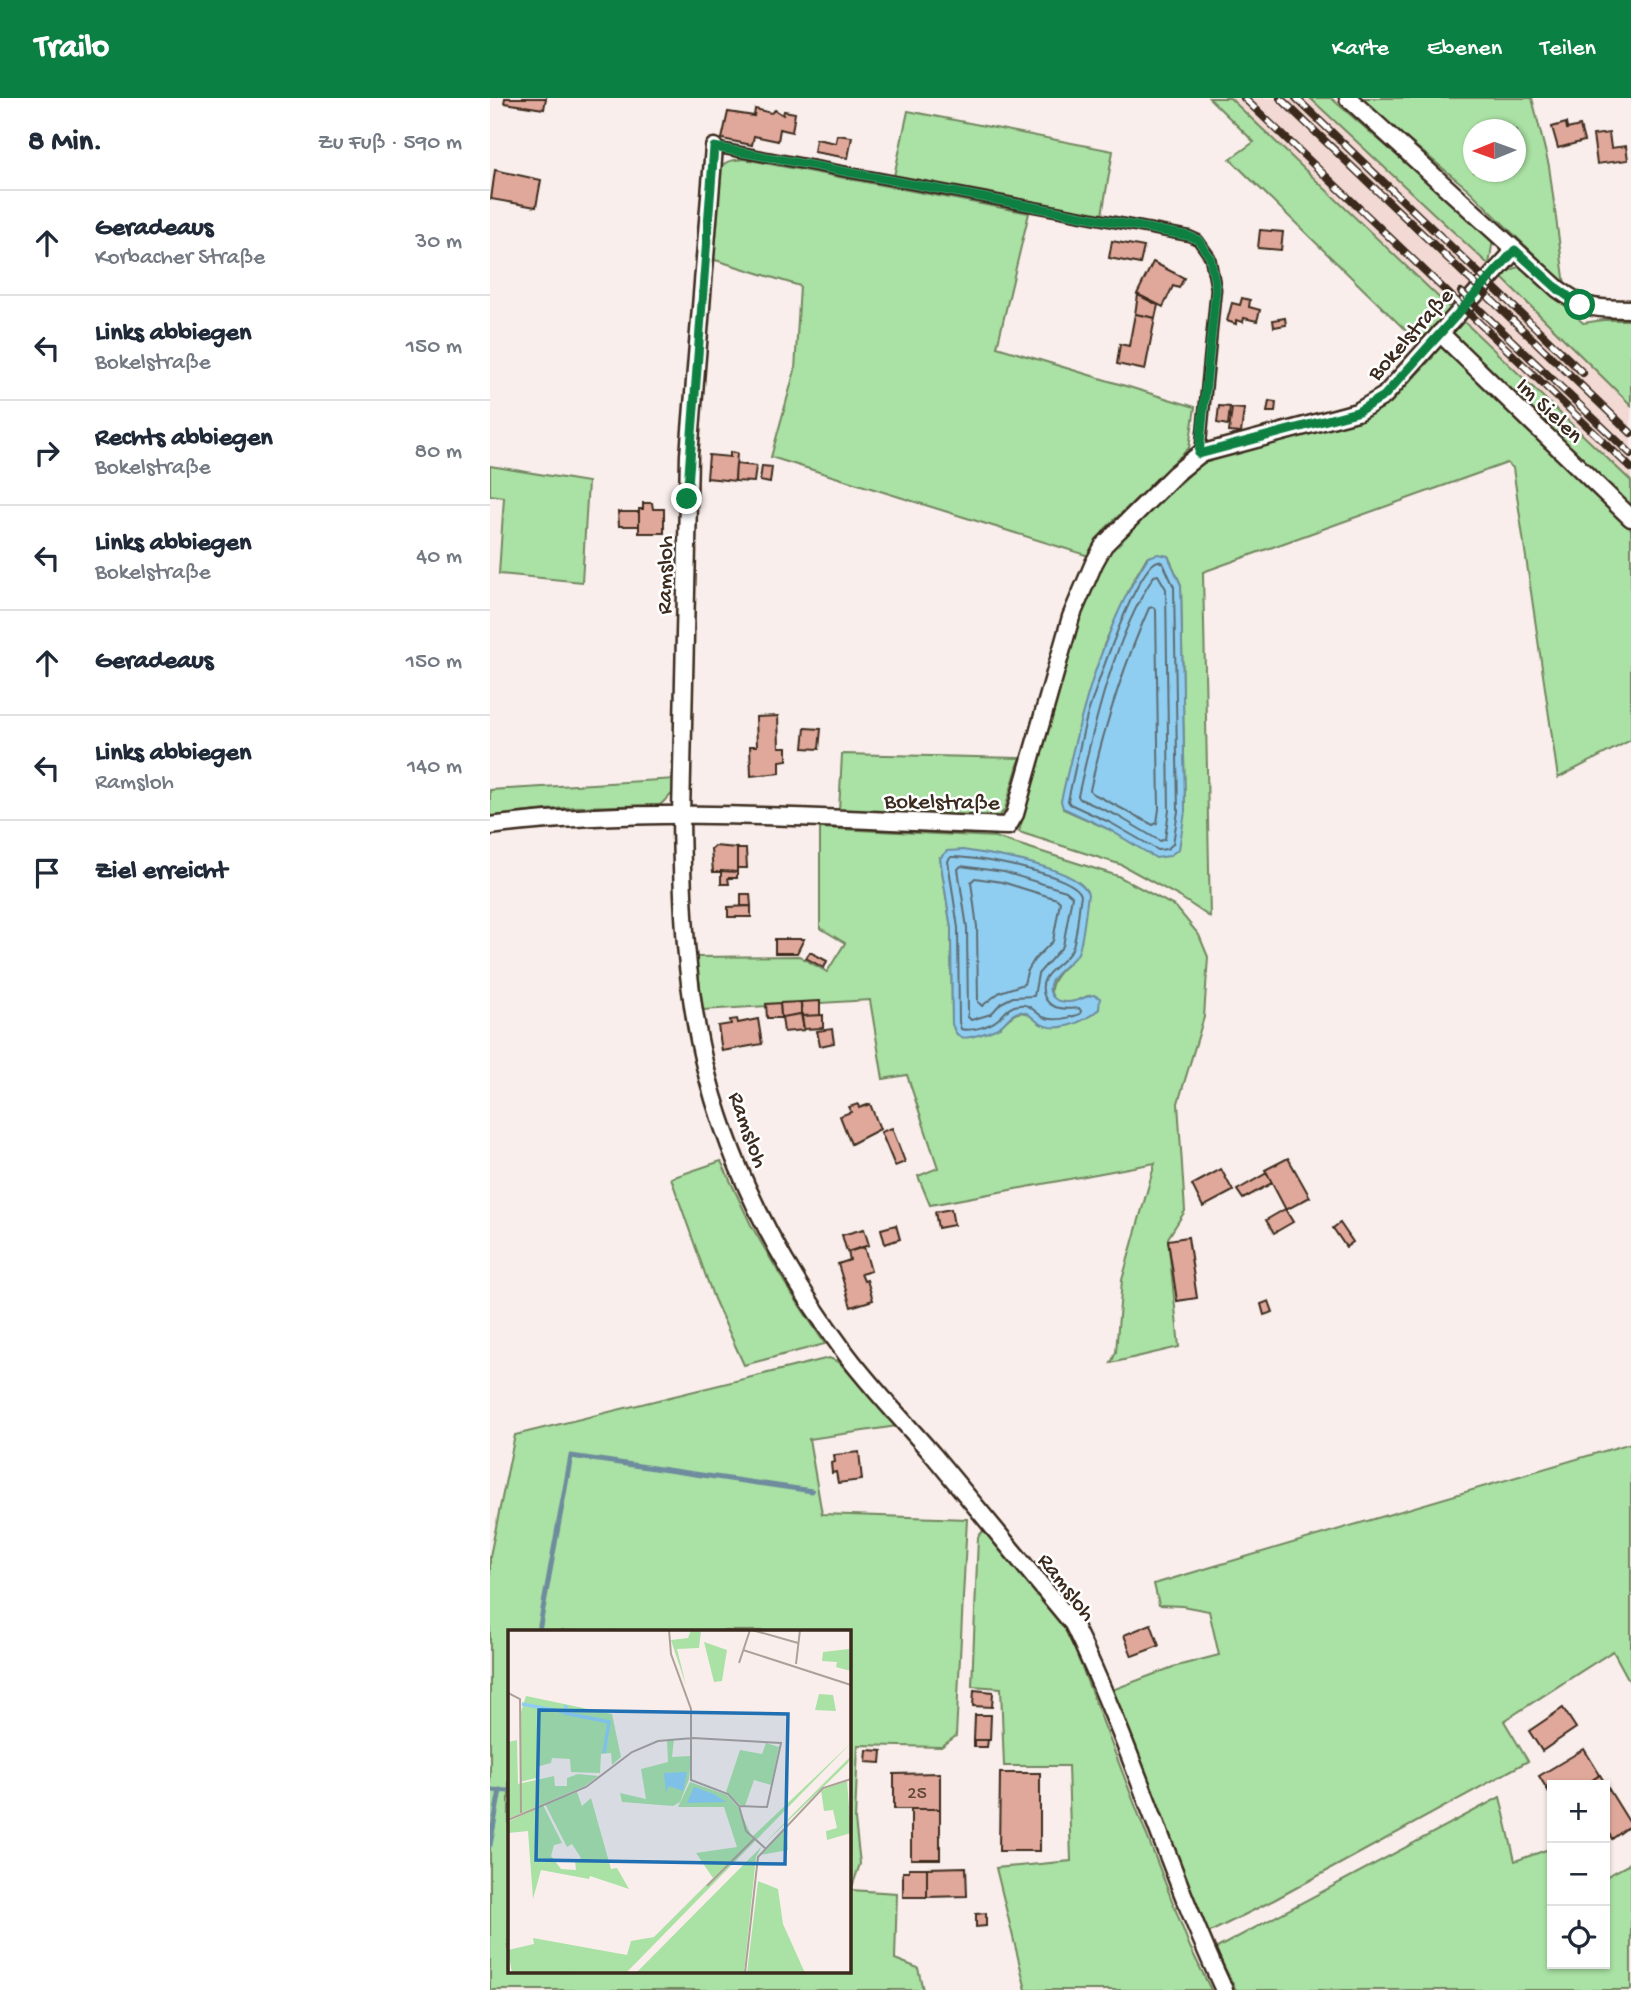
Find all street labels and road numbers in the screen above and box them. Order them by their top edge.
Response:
street label: Bokelstraße [1362,283,1461,388]
street label: Im Sielen [1509,373,1588,450]
street label: Ramsloh [652,535,681,615]
street label: Bokelstraße [883,789,1001,818]
street label: Ramsloh [721,1088,773,1172]
street label: Ramsloh [1030,1549,1100,1628]

